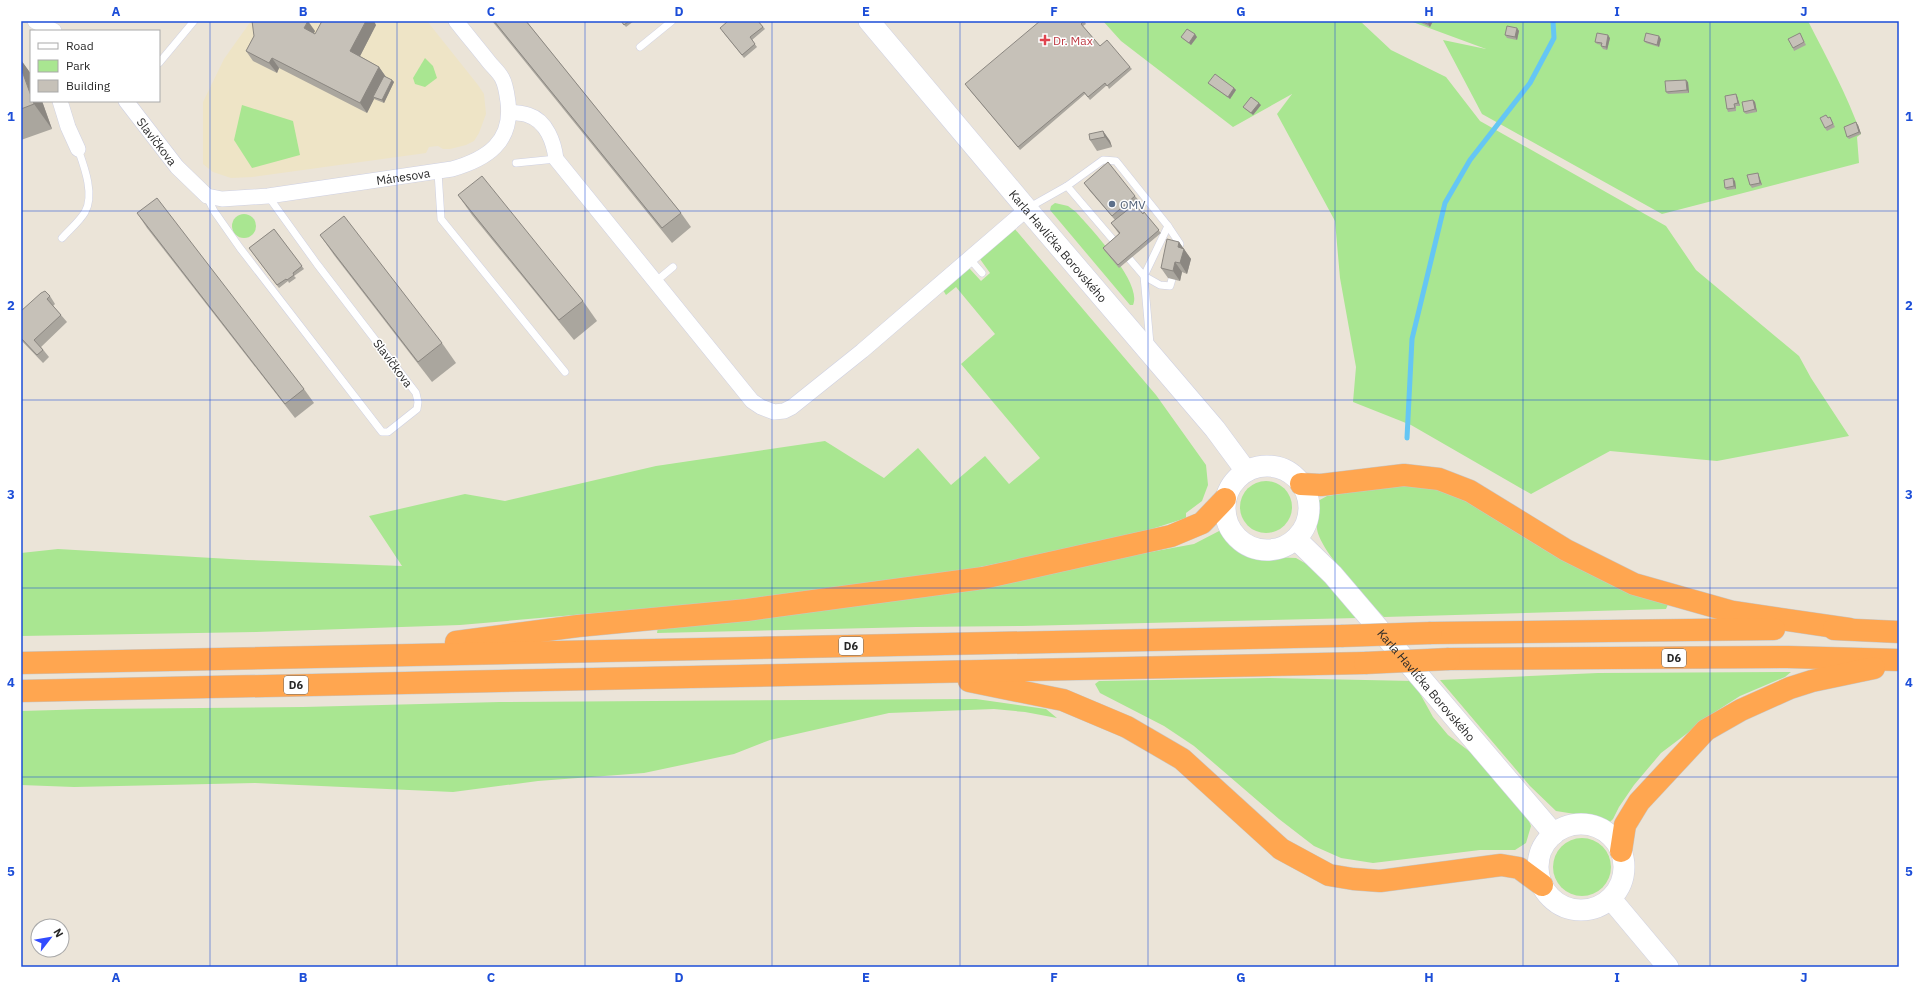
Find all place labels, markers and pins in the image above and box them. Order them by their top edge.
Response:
place label: Dr. Max [1053,33,1093,48]
marker: Dr. Max [1040,35,1050,45]
place label: OMV [1120,197,1146,212]
marker: OMV [1107,199,1117,209]

